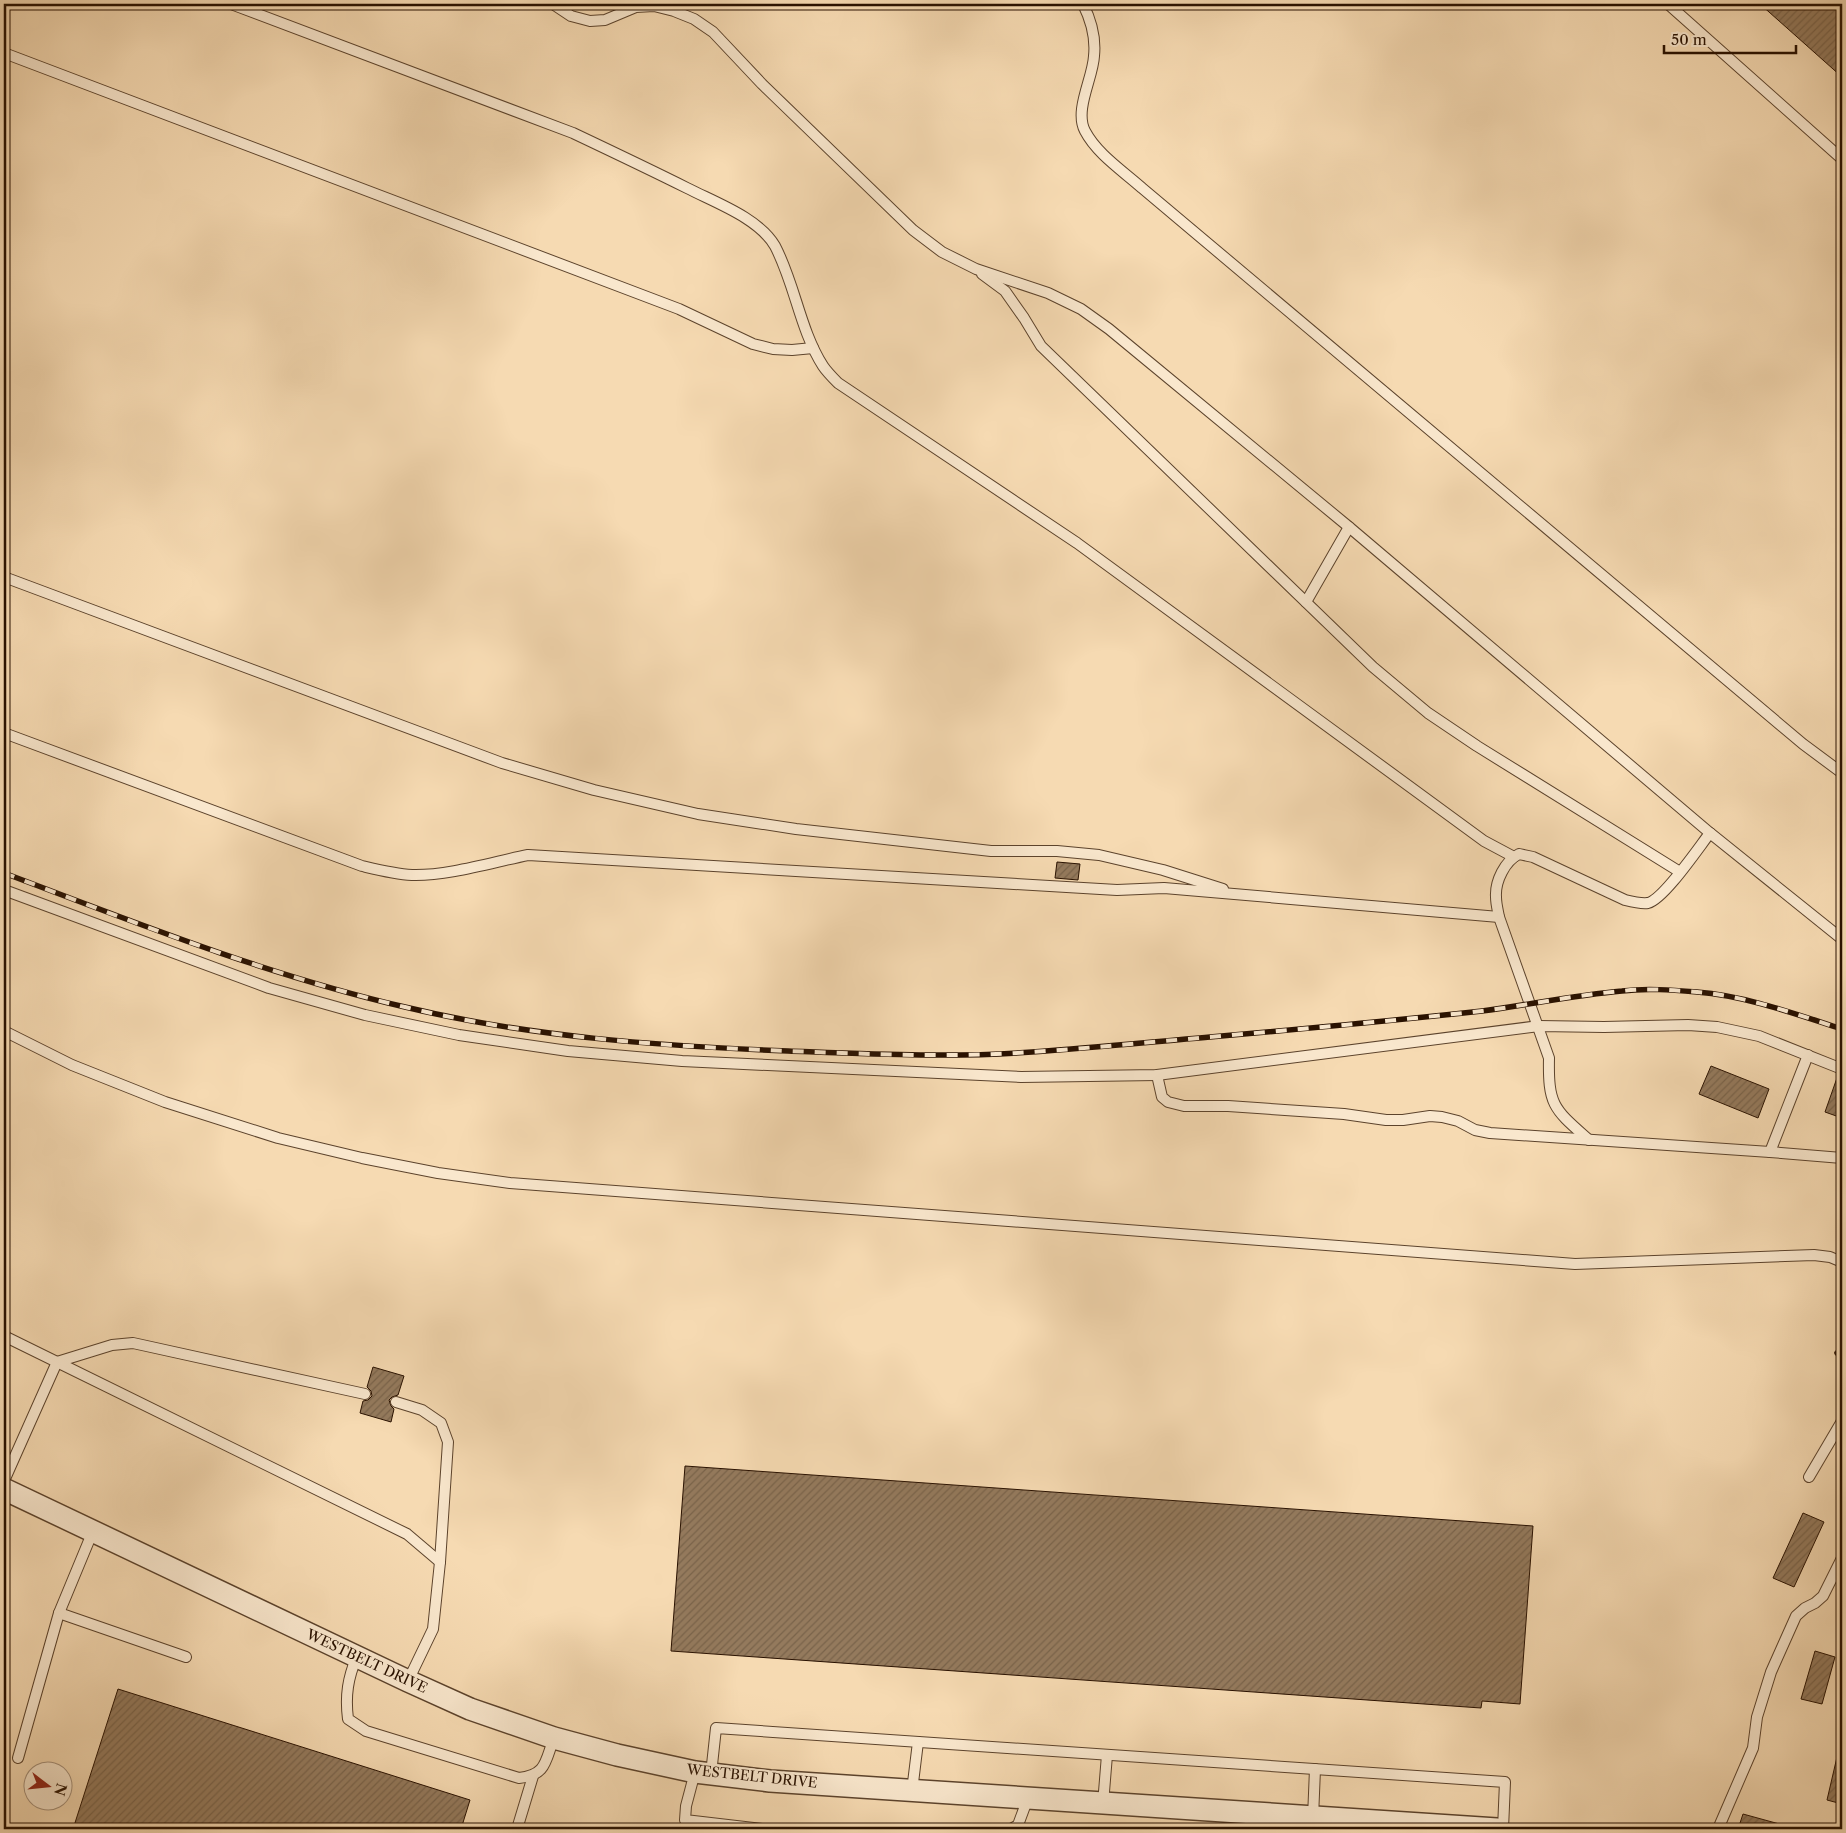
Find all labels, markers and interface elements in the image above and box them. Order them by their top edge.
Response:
scale bar [1664,22,1796,54]
text: 50 m [1671,30,1707,49]
street label: WESTBELT DRIVE [303,1625,430,1697]
north arrow [22,1760,72,1810]
street label: WESTBELT DRIVE [685,1760,818,1792]
text: N [50,1781,71,1798]

